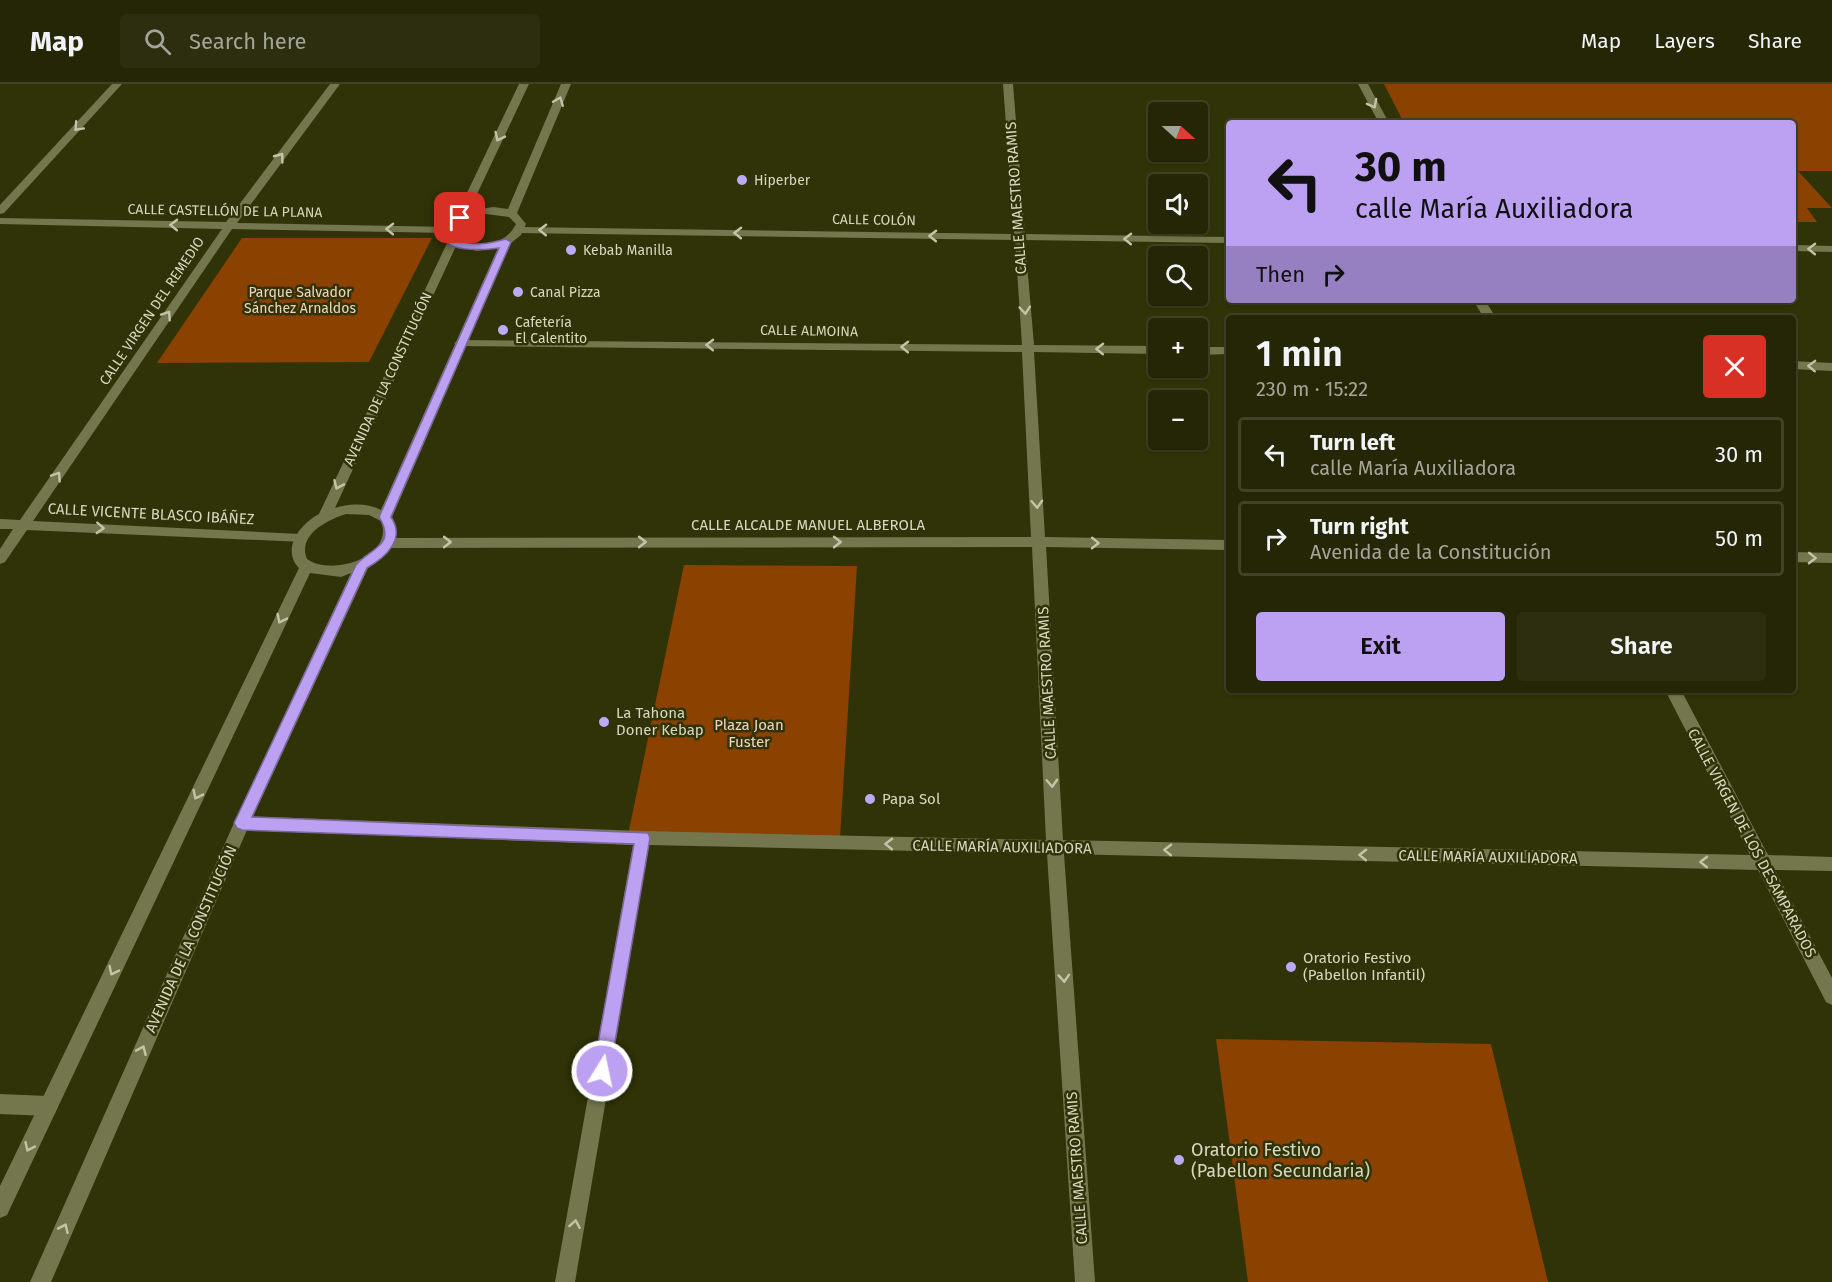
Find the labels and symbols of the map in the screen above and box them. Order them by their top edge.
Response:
one-way arrow [552,96,564,107]
one-way arrow [1366,97,1377,108]
north arrow [1148,102,1208,162]
one-way arrow [74,120,85,131]
street label: CALLE MAESTRO RAMIS [1002,121,1030,275]
one-way arrow [494,130,506,141]
one-way arrow [273,152,284,163]
place label: Hiperber [754,172,811,189]
marker: Hiperber [735,173,749,187]
pin [434,192,485,243]
street label: CALLE CASTELLÓN DE LA PLANA [127,200,323,221]
street label: CALLE COLÓN [832,210,916,229]
one-way arrow [170,218,179,231]
one-way arrow [386,223,395,235]
one-way arrow [539,224,548,236]
one-way arrow [734,227,743,239]
one-way arrow [929,230,938,242]
one-way arrow [1124,233,1133,245]
street label: CALLE VIRGEN DEL REMEDIO [96,234,208,388]
place label: Kebab Manilla [583,242,673,259]
marker: Kebab Manilla [564,243,578,257]
one-way arrow [1808,243,1817,255]
park label: Parque Salvador Sánchez Arnaldos [244,284,356,317]
place label: Canal Pizza [530,284,601,301]
marker: Canal Pizza [511,285,525,299]
street label: AVENIDA DE LA CONSTITUCIÓN [339,289,436,468]
one-way arrow [1018,305,1031,314]
one-way arrow [160,311,171,322]
place label: Cafetería El Calentito [515,314,587,347]
street label: CALLE ALMOINA [760,322,858,340]
marker: Cafetería El Calentito [496,323,510,337]
one-way arrow [705,339,714,351]
one-way arrow [900,341,909,353]
one-way arrow [1095,343,1104,356]
one-way arrow [1808,360,1817,372]
one-way arrow [50,472,61,483]
one-way arrow [333,478,345,489]
street label: CALLE VICENTE BLASCO IBÁÑEZ [47,500,255,528]
one-way arrow [1031,500,1044,509]
street label: CALLE ALCALDE MANUEL ALBEROLA [691,516,925,534]
one-way arrow [96,521,105,534]
one-way arrow [442,536,451,548]
one-way arrow [637,536,646,548]
one-way arrow [832,536,841,548]
one-way arrow [1090,536,1099,549]
one-way arrow [1808,551,1817,564]
street label: CALLE MAESTRO RAMIS [1034,606,1060,760]
one-way arrow [277,613,289,624]
place label: La Tahona Doner Kebap [616,704,704,739]
marker: La Tahona Doner Kebap [597,715,611,729]
park label: Plaza Joan Fuster [714,716,784,751]
street label: CALLE VIRGEN DE LOS DESAMPARADOS [1684,726,1820,960]
one-way arrow [1046,779,1059,788]
one-way arrow [192,788,204,799]
place label: Papa Sol [882,790,941,808]
marker: Papa Sol [863,792,877,806]
street label: CALLE MARÍA AUXILIADORA [912,836,1092,858]
one-way arrow [884,838,893,850]
street label: AVENIDA DE LA CONSTITUCIÓN [141,843,241,1035]
one-way arrow [1163,844,1172,857]
street label: CALLE MARÍA AUXILIADORA [1398,846,1578,868]
one-way arrow [1358,848,1367,861]
one-way arrow [1700,856,1709,868]
place label: Oratorio Festivo (Pabellon Infantil) [1303,949,1425,984]
marker: Oratorio Festivo (Pabellon Infantil) [1284,960,1298,974]
one-way arrow [108,964,120,975]
one-way arrow [1057,973,1070,982]
position arrow [570,1039,634,1103]
one-way arrow [135,1045,147,1056]
street label: CALLE MAESTRO RAMIS [1063,1091,1091,1245]
place label: Oratorio Festivo (Pabellon Secundaria) [1191,1139,1370,1182]
one-way arrow [24,1140,36,1151]
marker: Oratorio Festivo (Pabellon Secundaria) [1172,1153,1186,1167]
one-way arrow [568,1220,581,1230]
one-way arrow [57,1224,69,1235]

